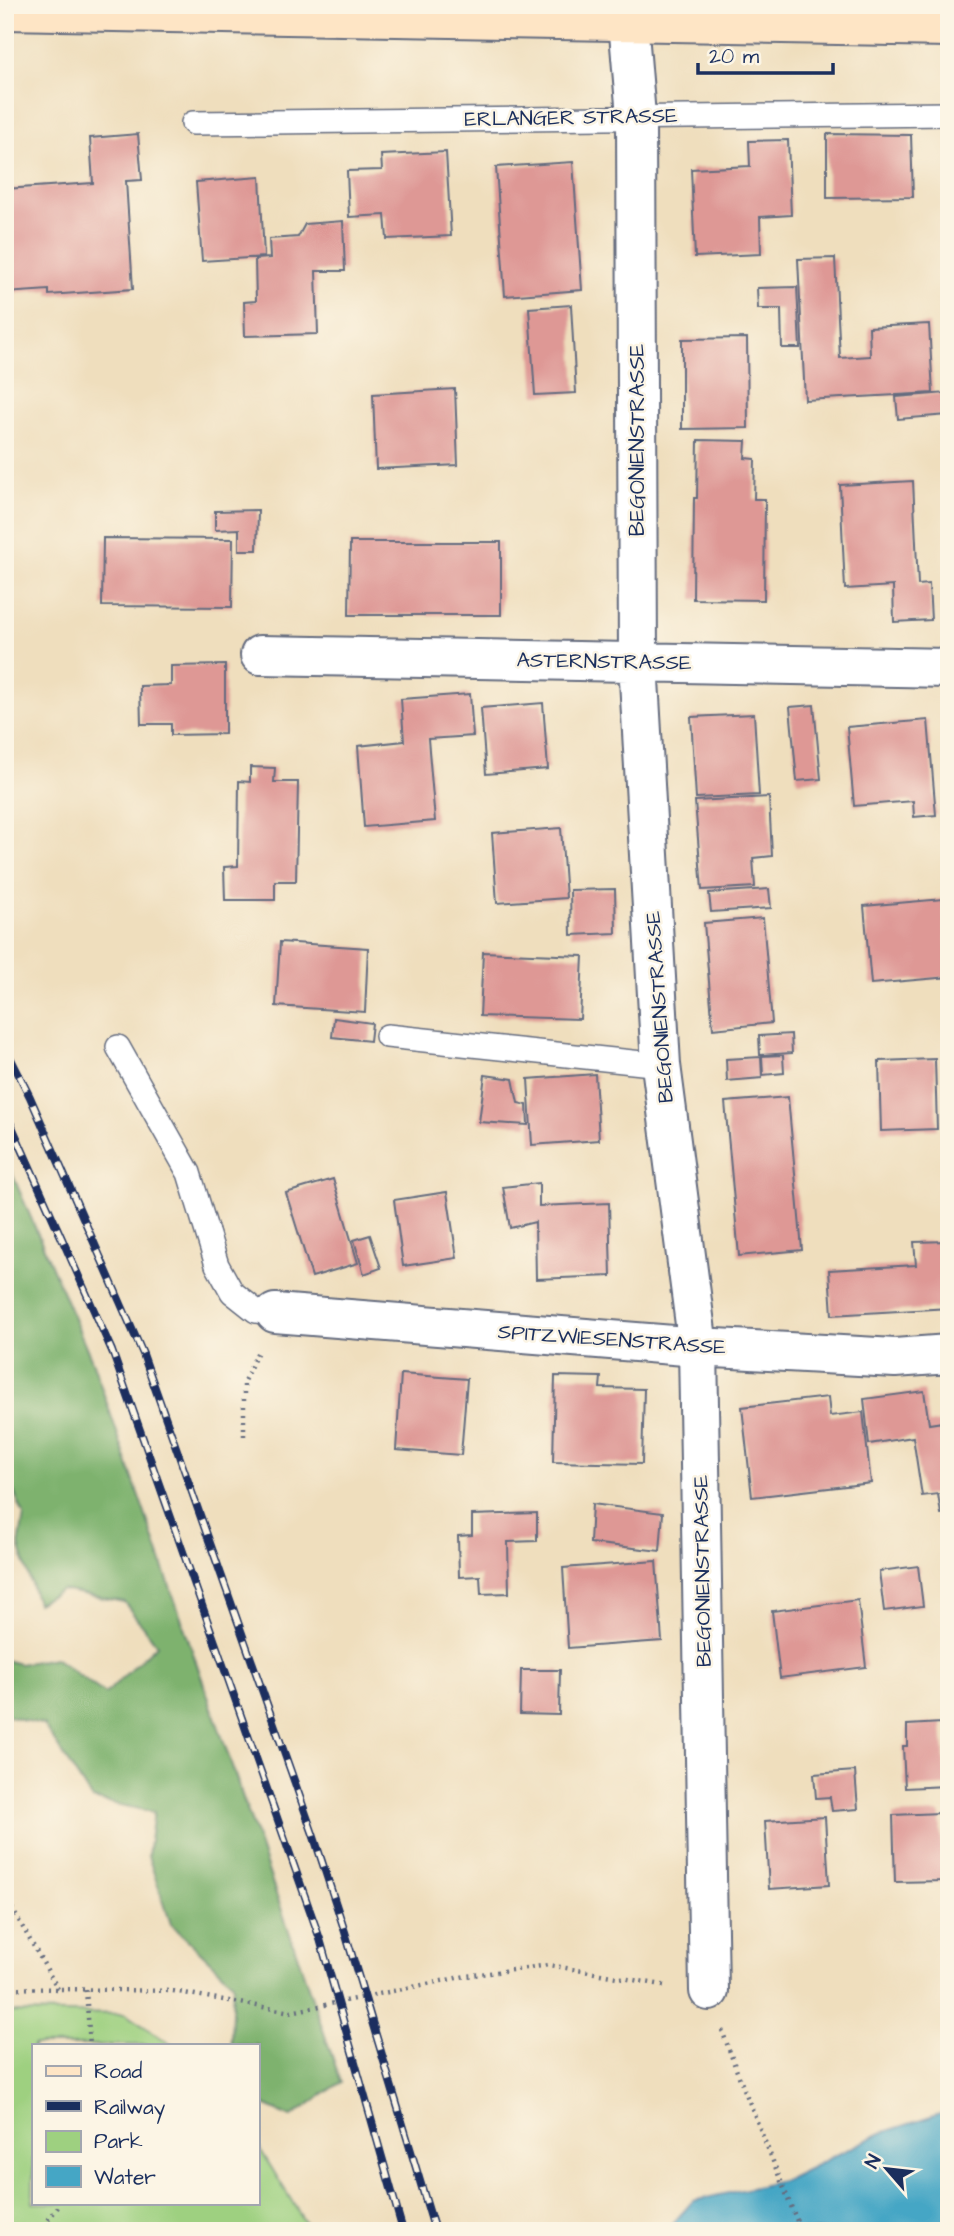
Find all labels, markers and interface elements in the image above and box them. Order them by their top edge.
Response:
scale bar [698,32,833,76]
text: 20 m [709,42,760,71]
street label: ERLANGER STRASSE [464,101,678,134]
street label: BEGONIENSTRASSE [623,343,652,536]
street label: ASTERNSTRASSE [516,645,692,678]
street label: BEGONIENSTRASSE [638,909,681,1104]
street label: SPITZWIESENSTRASSE [497,1317,728,1362]
street label: BEGONIENSTRASSE [686,1474,719,1667]
legend [32,2044,259,2204]
text: Road [94,2057,142,2086]
text: Railway [94,2093,166,2124]
text: Park [94,2127,143,2156]
north arrow [852,2134,922,2204]
text: N [859,2150,888,2173]
text: Water [94,2163,156,2192]

